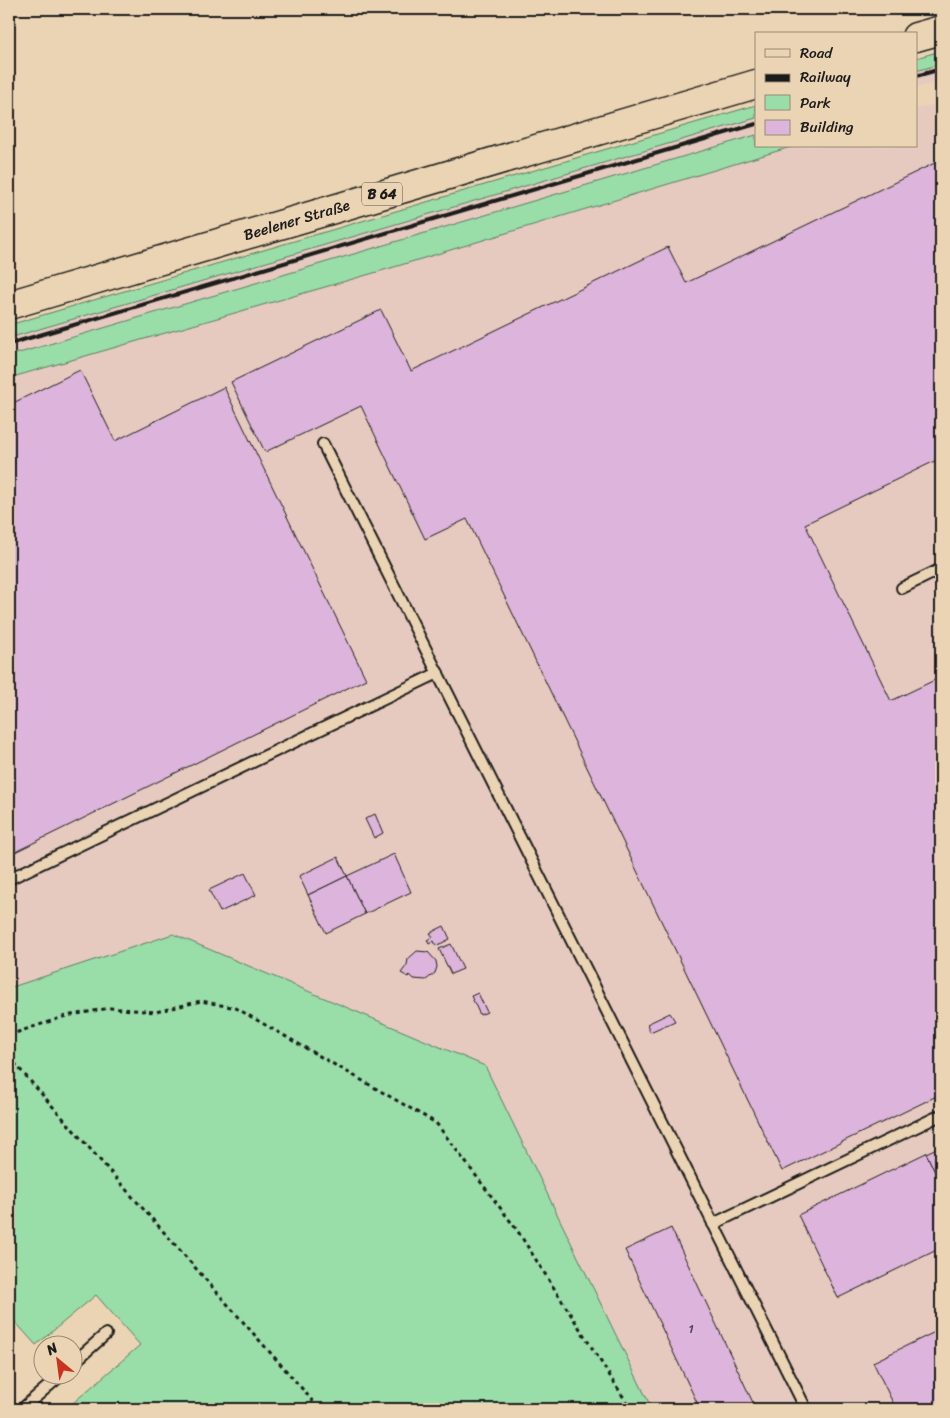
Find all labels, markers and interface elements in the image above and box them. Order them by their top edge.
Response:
legend [755,32,918,148]
text: Road [800,40,833,66]
text: Railway [800,64,851,90]
text: Park [800,90,831,116]
text: Building [800,114,854,140]
road number: B 64 [362,182,402,205]
street label: Beelener Straße [240,192,353,248]
house number: 1 [688,1318,694,1340]
north arrow [32,1336,82,1386]
text: N [41,1336,63,1363]

